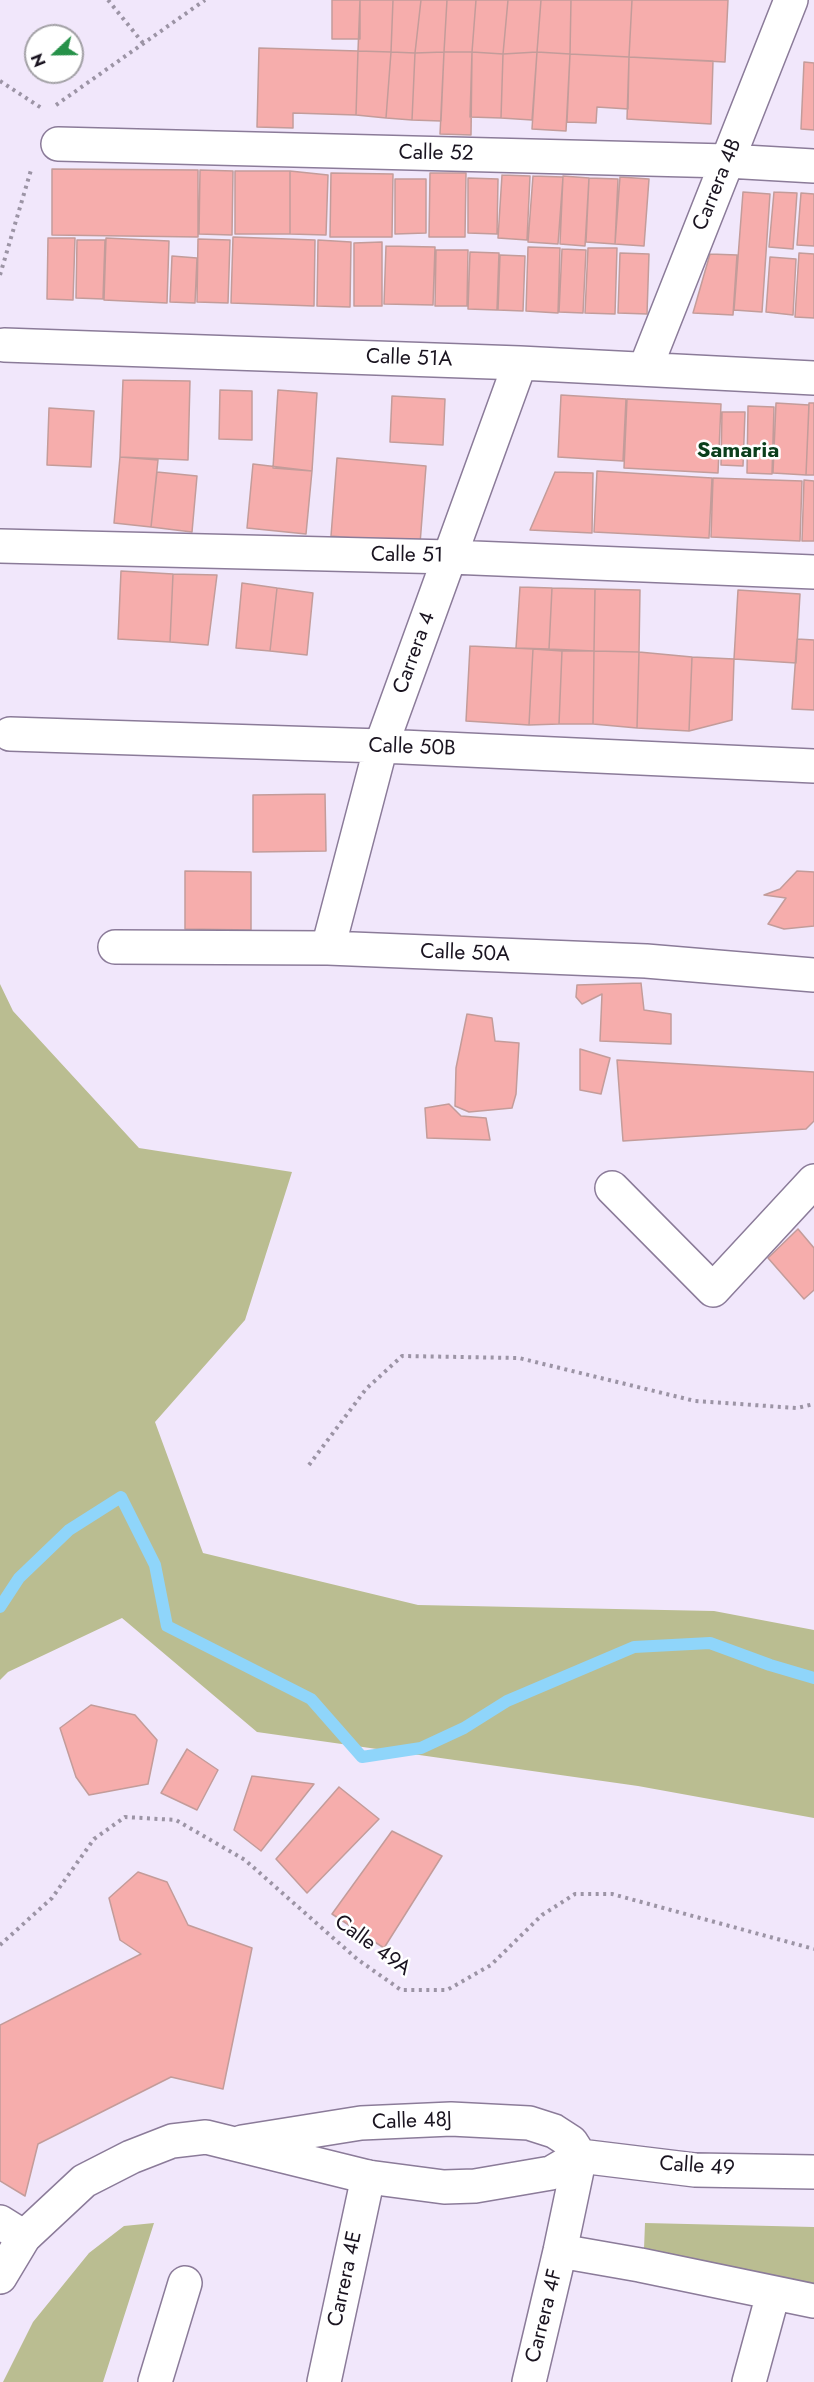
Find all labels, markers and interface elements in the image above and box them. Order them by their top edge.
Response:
north arrow [24,24,84,84]
text: N [26,50,52,70]
street label: Carrera 4B [688,135,748,235]
street label: Calle 52 [398,141,474,167]
street label: Calle 51A [365,345,453,373]
district label: Samaria [697,439,779,465]
street label: Calle 51 [371,543,443,569]
street label: Carrera 4 [389,609,441,697]
street label: Calle 50B [368,734,456,762]
street label: Calle 50A [420,940,510,968]
street label: Calle 49A [329,1910,415,1982]
street label: Calle 48J [372,2108,452,2136]
street label: Calle 49 [658,2152,736,2182]
street label: Carrera 4E [324,2229,368,2329]
street label: Carrera 4F [521,2267,569,2365]

